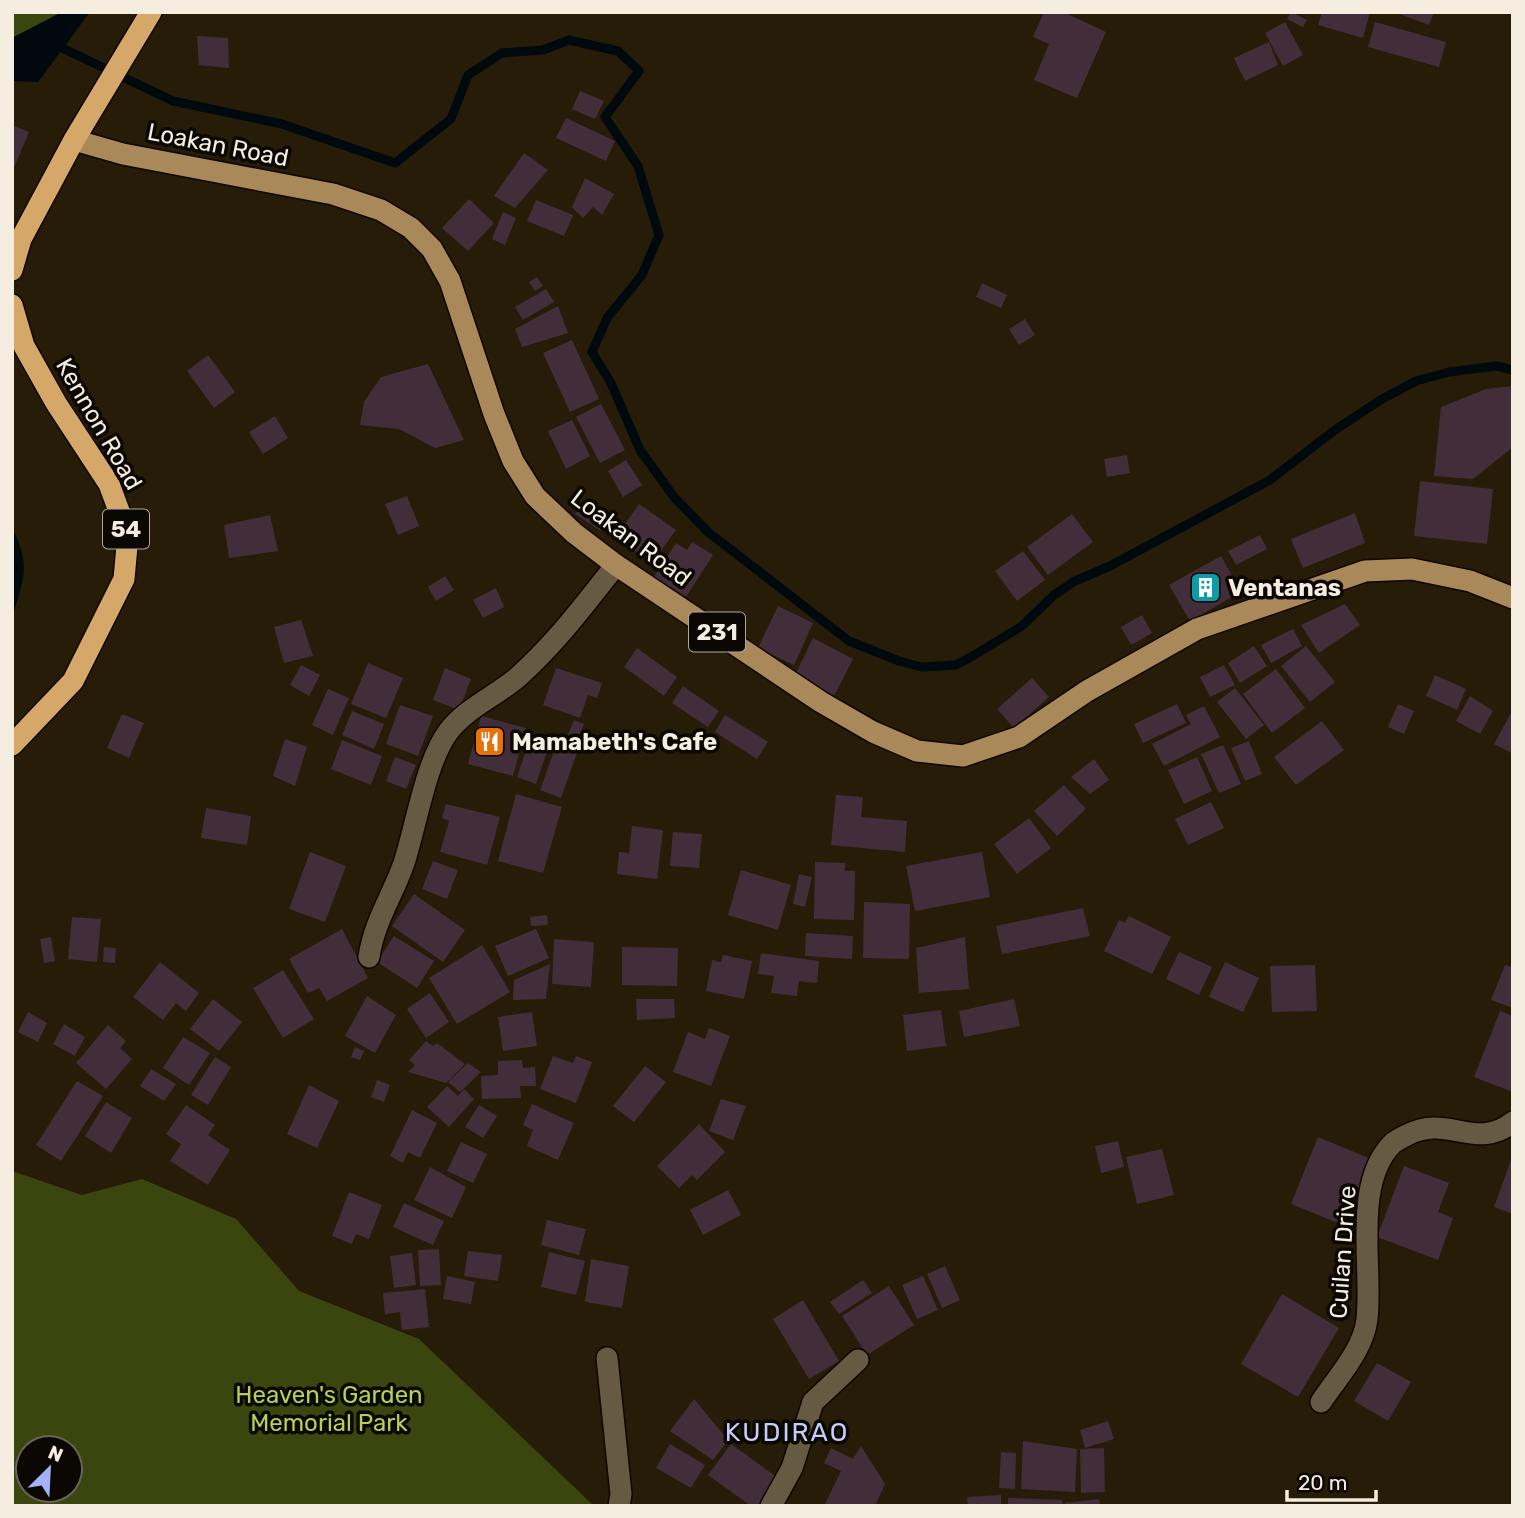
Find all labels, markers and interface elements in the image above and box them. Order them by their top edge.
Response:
street label: Loakan Road [145,118,291,172]
street label: Kennon Road [50,353,148,495]
street label: Loakan Road [565,484,697,592]
road number: 54 [103,509,149,548]
building icon: Ventanas [1188,571,1222,605]
place label: Ventanas [1228,574,1341,602]
road number: 231 [689,612,745,652]
restaurant icon: Mamabeth's Cafe [472,725,506,759]
place label: Mamabeth's Cafe [512,728,717,756]
street label: Cuilan Drive [1324,1184,1362,1320]
park label: Heaven's Garden Memorial Park [235,1381,423,1437]
district label: KUDIRAO [725,1417,849,1448]
north arrow [14,1434,84,1504]
text: N [45,1441,67,1467]
scale bar [1287,1458,1376,1502]
text: 20 m [1298,1470,1347,1495]

